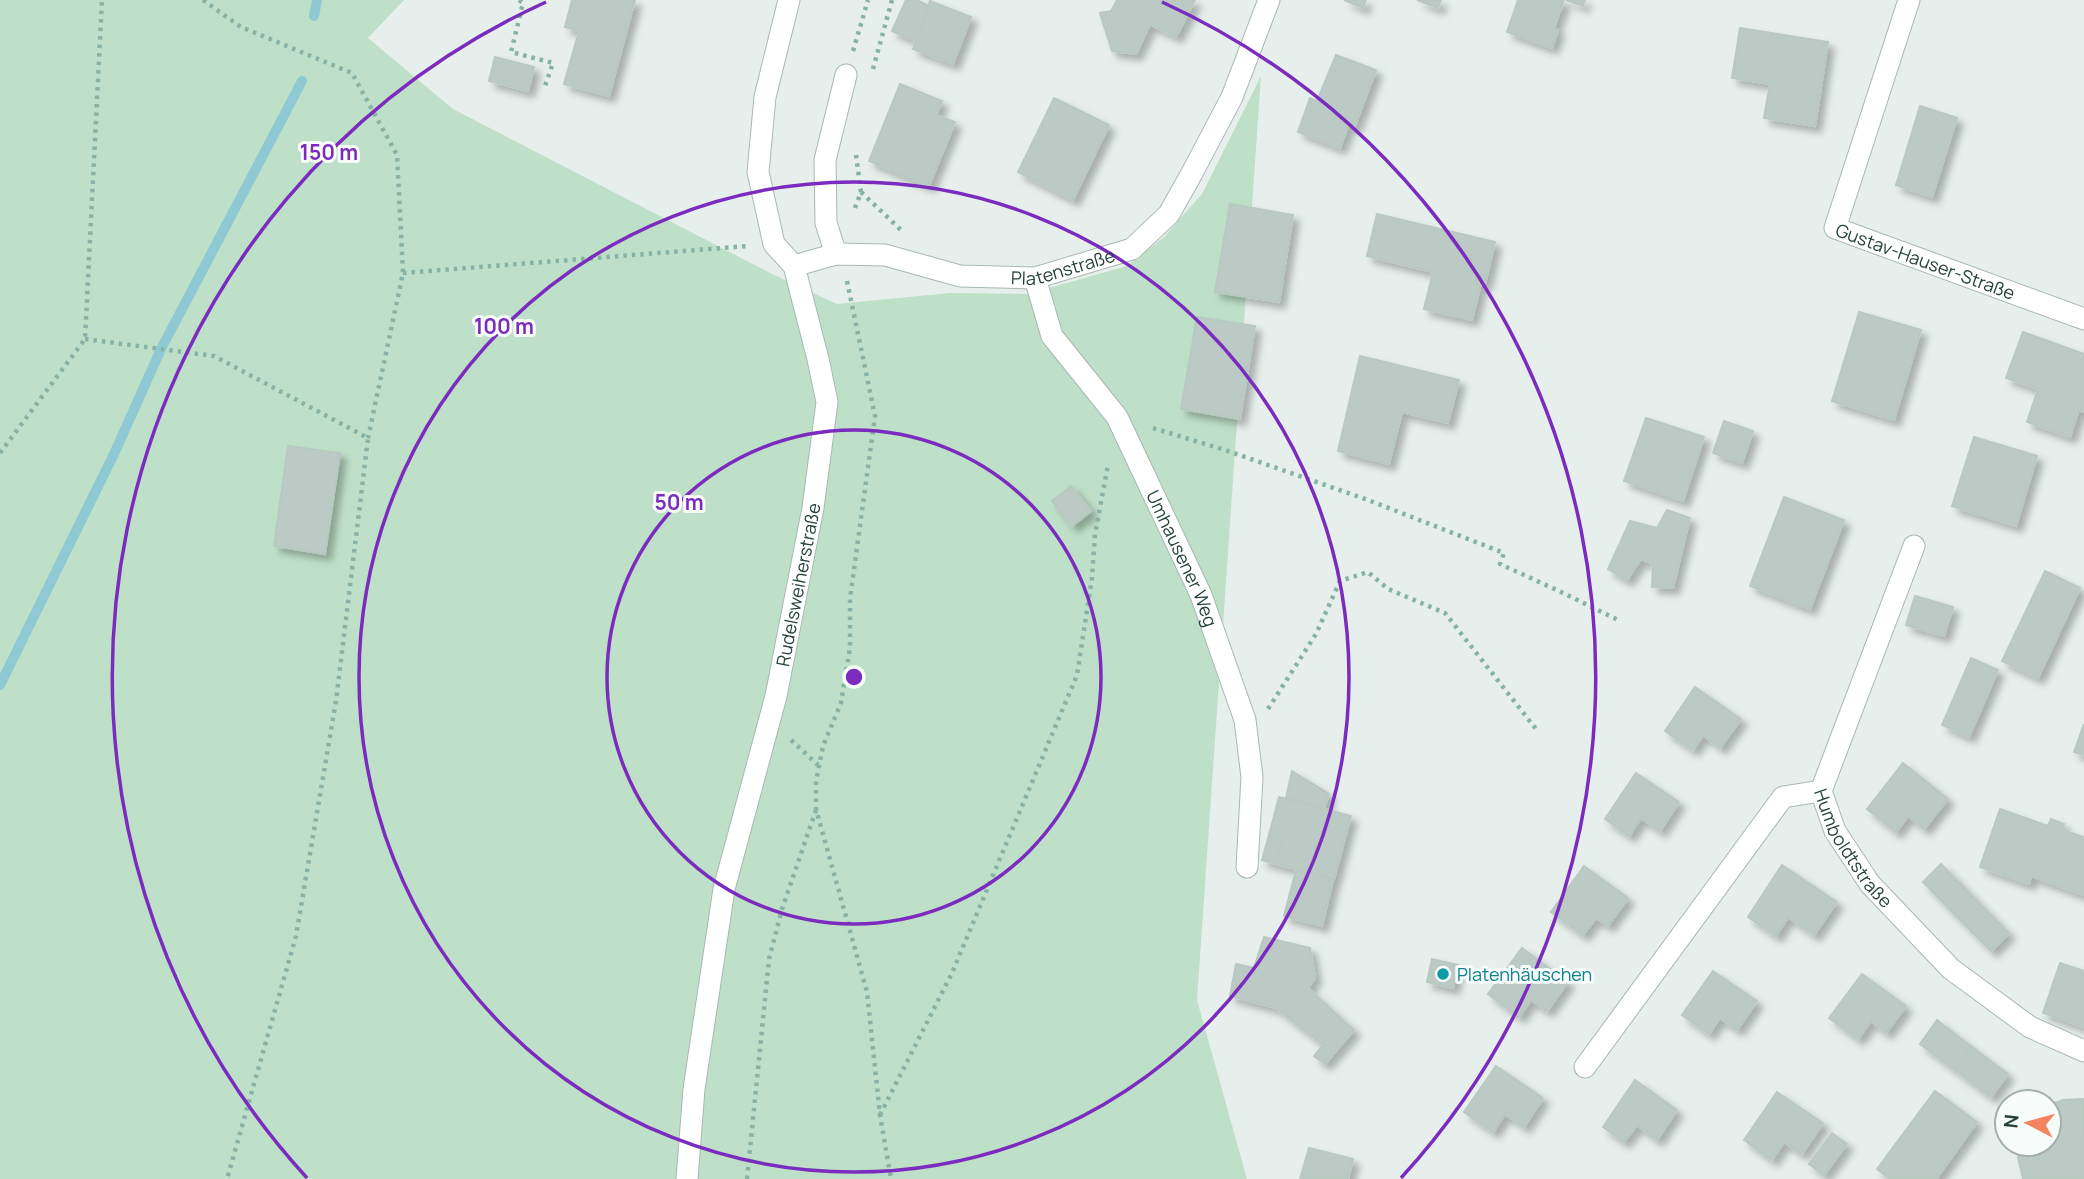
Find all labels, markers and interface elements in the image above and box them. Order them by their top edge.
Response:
text: 150 m [300,138,358,166]
street label: Gustav-Hauser-Straße [1832,217,2018,305]
street label: Platenstraße [1011,243,1118,290]
text: 100 m [474,312,534,340]
street label: Umhausener Weg [1141,486,1223,630]
text: 50 m [654,488,704,516]
street label: Rudelsweiherstraße [770,501,826,668]
centre of rings [842,665,866,689]
street label: Humboldtstraße [1809,785,1898,913]
place label: Platenhäuschen [1457,962,1592,986]
marker: Platenhäuschen [1435,966,1451,982]
north arrow [1993,1088,2063,1158]
text: N [1997,1113,2025,1129]

